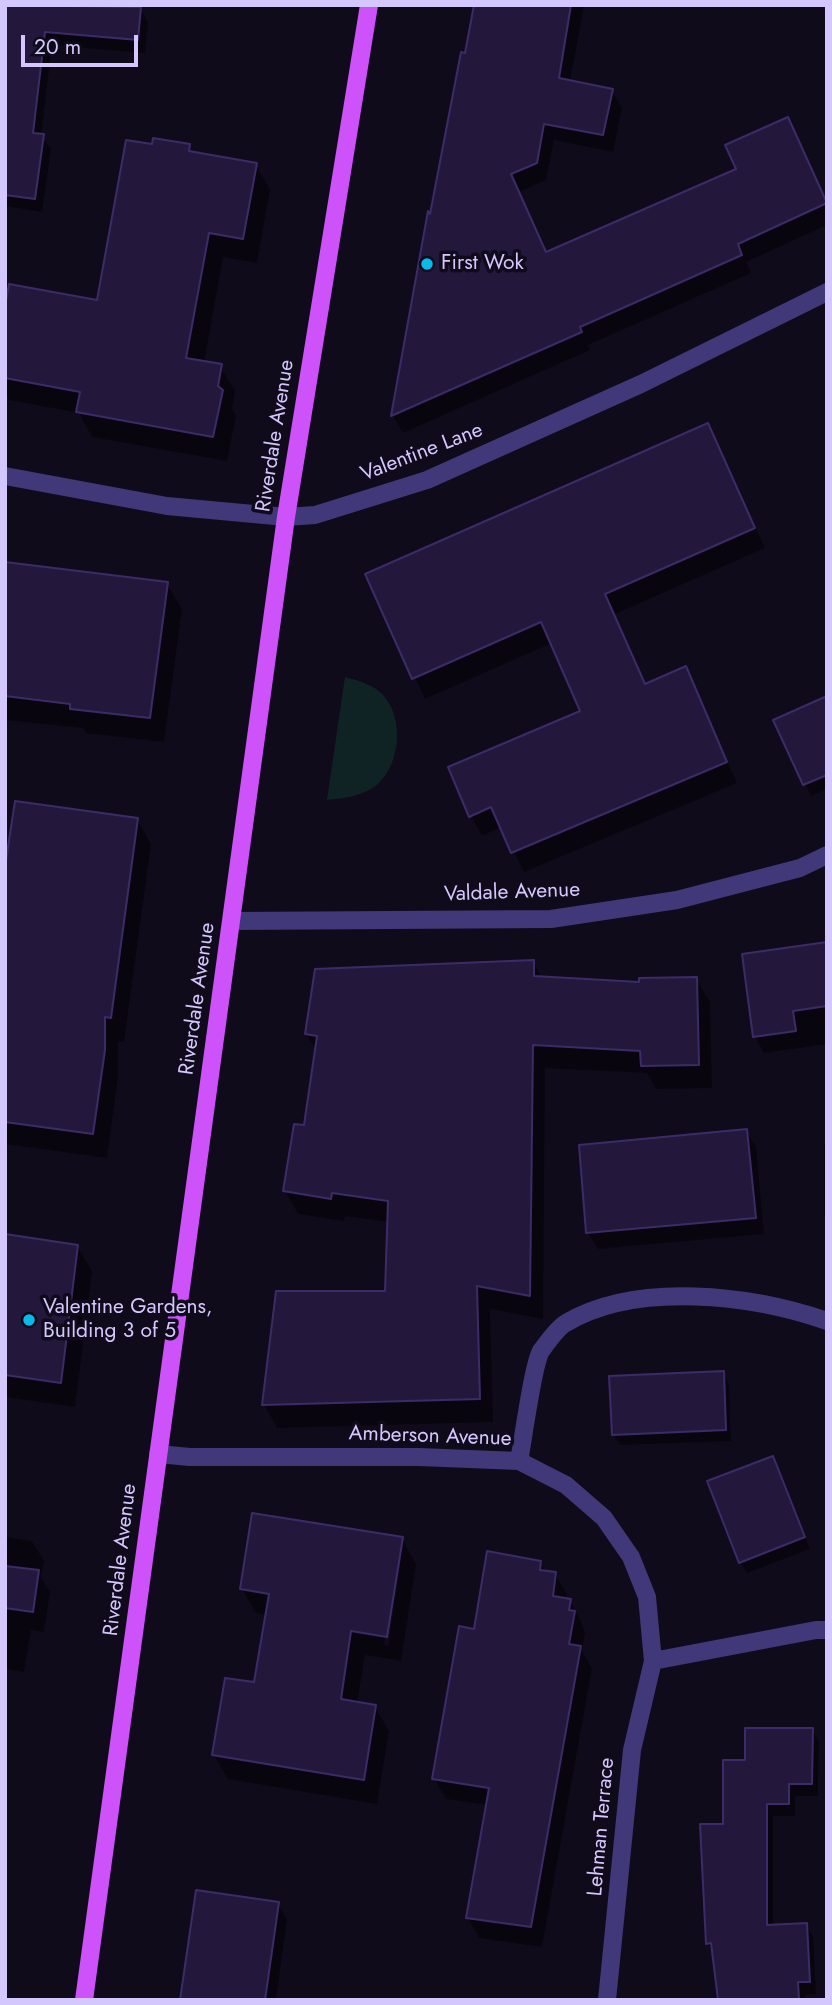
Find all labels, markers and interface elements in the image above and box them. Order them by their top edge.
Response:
scale bar [24,21,142,65]
text: 20 m [34,32,81,62]
place label: First Wok [441,251,524,277]
marker: First Wok [419,256,435,272]
street label: Riverdale Avenue [252,358,300,514]
street label: Valentine Lane [357,418,487,488]
street label: Valdale Avenue [444,878,580,908]
street label: Riverdale Avenue [175,921,221,1077]
place label: Valentine Gardens, Building 3 of 5 [43,1295,212,1345]
marker: Valentine Gardens, Building 3 of 5 [21,1312,37,1328]
street label: Amberson Avenue [348,1422,512,1452]
street label: Riverdale Avenue [99,1482,143,1638]
street label: Lehman Terrace [583,1757,621,1897]

